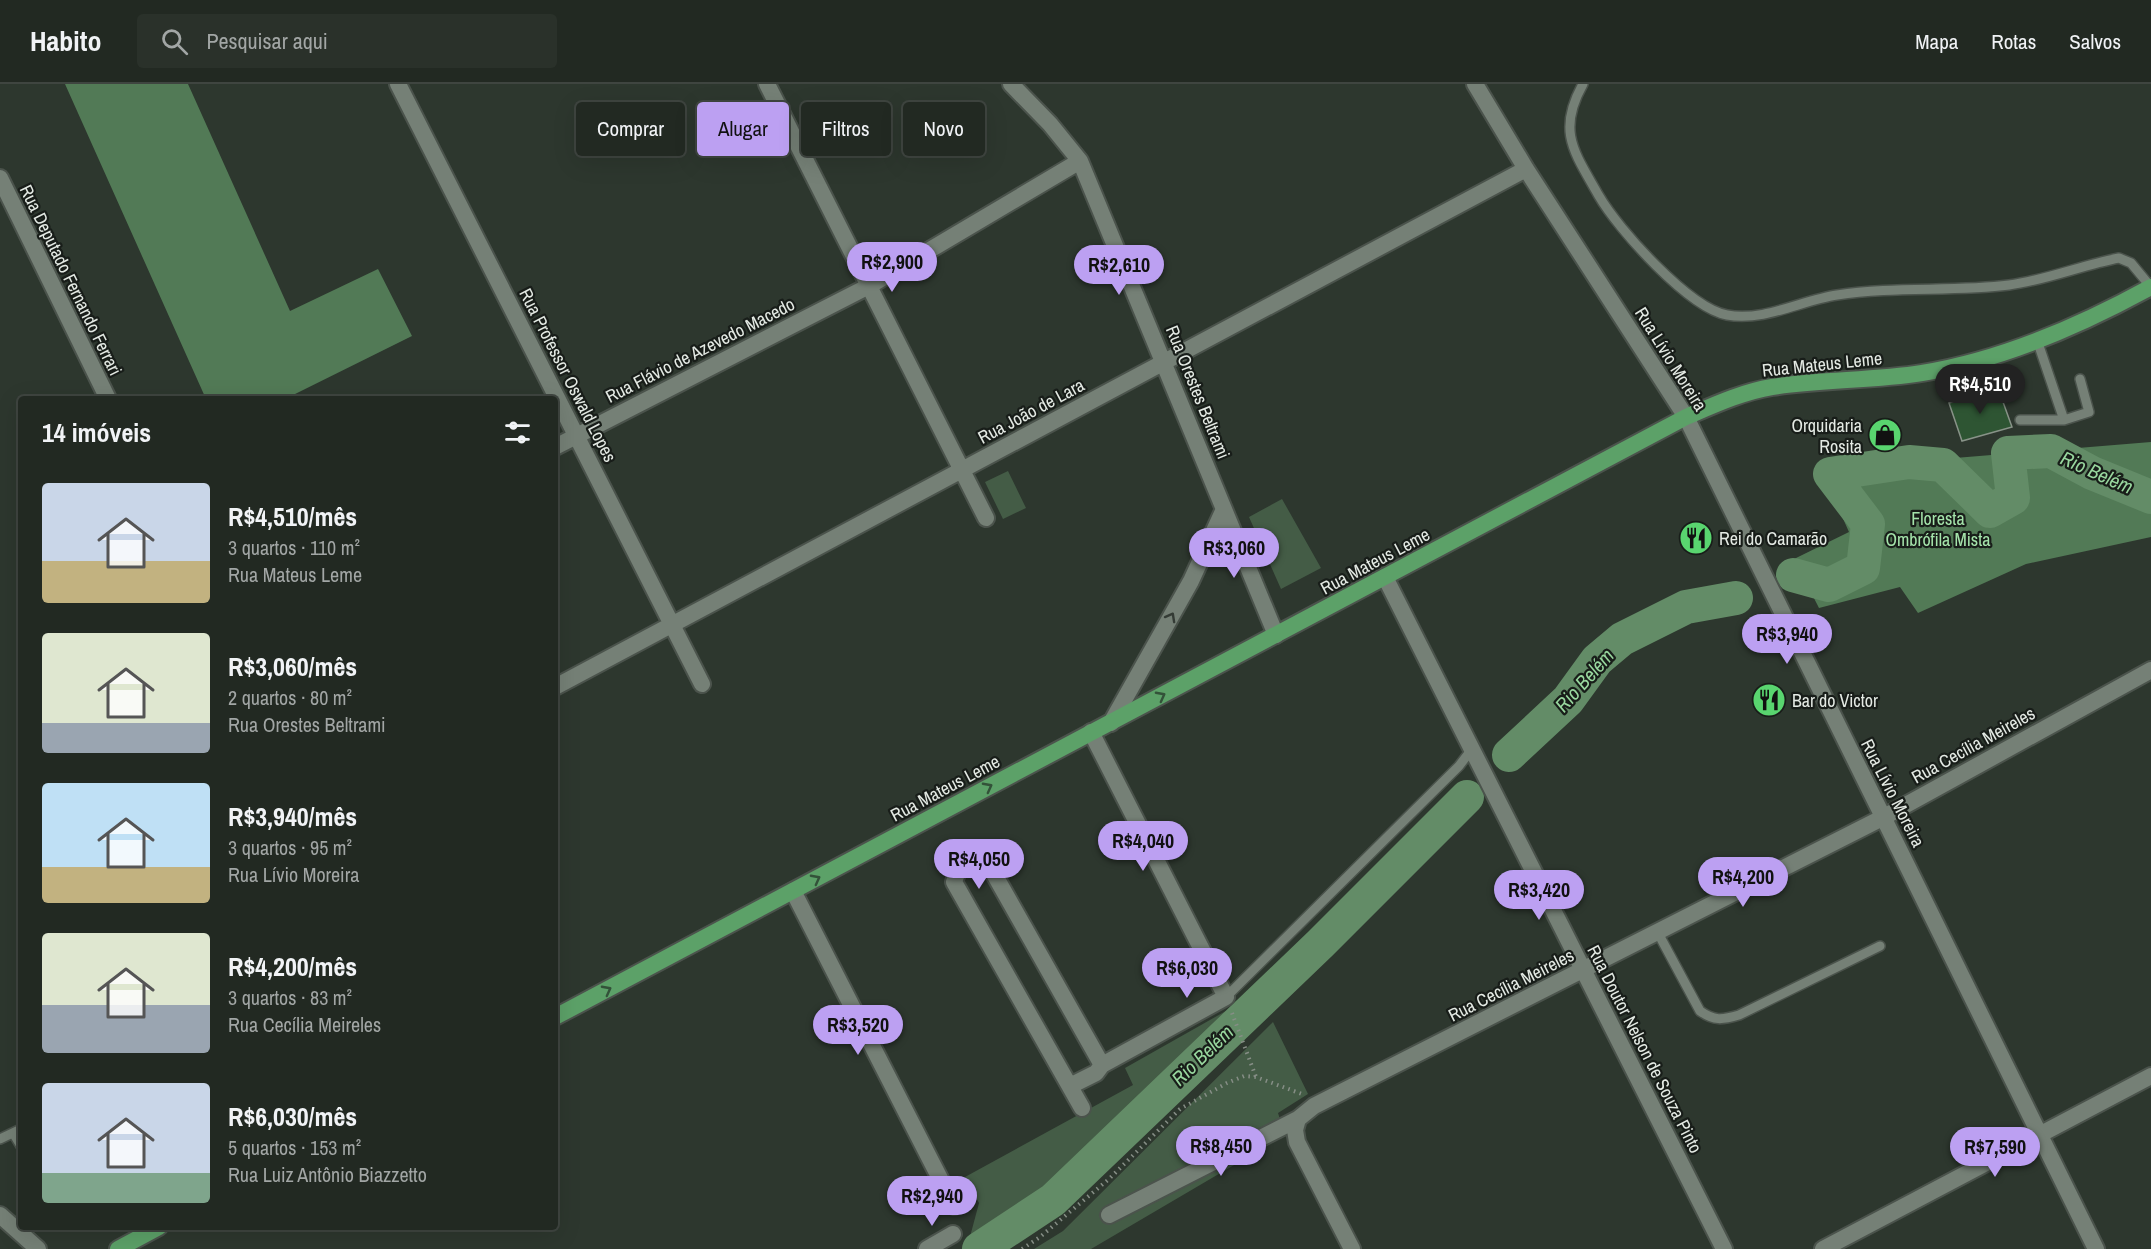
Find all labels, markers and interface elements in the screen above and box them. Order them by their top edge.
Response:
search box [137,14,557,68]
text: Habito [30,22,101,60]
icon: search [158,25,191,58]
text: Pesquisar aqui [206,26,328,56]
text: Mapa [1915,27,1958,56]
text: Rotas [1991,27,2036,56]
text: Salvos [2069,27,2121,56]
chip: Comprar [576,102,685,156]
chip: Alugar [697,102,789,156]
chip: Filtros [801,102,891,156]
chip: Novo [903,102,985,156]
street label: Rua Deputado Fernando Ferrari [14,180,128,380]
pin: R$2,900 [837,242,947,293]
pin: R$2,610 [1064,245,1174,296]
text: R$2,900 [861,248,923,275]
text: R$2,610 [1088,251,1150,278]
street label: Rua Professor Oswald Lopes [513,284,623,466]
street label: Rua Flávio de Azevedo Macedo [601,291,799,409]
street label: Rua Lívio Moreira [1629,302,1713,416]
street label: Rua Orestes Beltrami [1160,322,1236,462]
street label: Rua Mateus Leme [1761,345,1883,383]
pin: R$4,510 [1925,364,2035,415]
text: R$4,510 [1949,370,2011,397]
street label: Rua João de Lara [973,372,1089,450]
place label: Orquidaria Rosita [1791,413,1862,459]
text: 14 imóveis [42,415,151,450]
icon: filters [501,416,534,449]
shop icon: Orquidaria Rosita [1867,417,1903,453]
water label: Rio Belém [2057,444,2137,500]
text: R$4,510/mês [228,499,357,534]
park label: Floresta Ombrófila Mista [1886,506,1991,552]
icon: home [90,507,162,579]
restaurant icon: Rei do Camarão [1678,520,1714,556]
street label: Rua Mateus Leme [1316,522,1434,600]
place label: Rei do Camarão [1719,526,1827,551]
pin: R$3,060 [1179,528,1289,579]
text: 3 quartos · 110 m² [228,534,360,561]
text: R$3,060 [1203,534,1265,561]
text: Rua Mateus Leme [228,561,362,588]
one-way arrow [1164,613,1175,623]
pin: R$3,940 [1732,614,1842,665]
text: R$3,940 [1756,620,1818,647]
water label: Rio Belém [1548,643,1620,717]
text: R$3,060/mês [228,649,357,684]
icon: home [90,657,162,729]
restaurant icon: Bar do Victor [1751,682,1787,718]
text: 2 quartos · 80 m² [228,684,352,711]
place label: Bar do Victor [1792,688,1878,713]
one-way arrow [1154,692,1165,703]
street label: Rua Cecília Meireles [1907,701,2039,789]
text: Rua Orestes Beltrami [228,711,386,738]
street label: Rua Lívio Moreira [1855,735,1931,851]
street label: Rua Mateus Leme [886,749,1004,827]
one-way arrow [982,783,992,794]
text: R$3,940/mês [228,799,357,834]
icon: home [90,807,162,879]
pin: R$4,040 [1088,821,1198,872]
text: R$4,040 [1112,827,1174,854]
text: 3 quartos · 95 m² [228,834,352,861]
pin: R$4,050 [924,839,1034,890]
text: R$4,050 [948,845,1010,872]
pin: R$4,200 [1688,857,1798,908]
text: Rua Lívio Moreira [228,861,359,888]
text: R$4,200 [1712,863,1774,890]
pin: R$3,420 [1484,870,1594,921]
one-way arrow [810,875,820,886]
text: R$3,420 [1508,876,1570,903]
street label: Rua Doutor Nelson de Souza Pinto [1582,941,1708,1157]
street label: Rua Cecília Meireles [1444,943,1578,1027]
pin: R$6,030 [1132,948,1242,999]
text: R$4,200/mês [228,949,357,984]
text: R$6,030 [1156,954,1218,981]
icon: home [90,957,162,1029]
text: 3 quartos · 83 m² [228,984,352,1011]
one-way arrow [600,986,611,997]
pin: R$3,520 [803,1005,913,1056]
text: Rua Cecília Meireles [228,1011,381,1038]
text: R$3,520 [827,1011,889,1038]
water label: Rio Belém [1165,1019,1239,1091]
text: R$6,030/mês [228,1099,357,1134]
icon: home [90,1107,162,1179]
pin: R$8,450 [1166,1126,1276,1177]
pin: R$7,590 [1940,1127,2050,1178]
text: R$8,450 [1190,1132,1252,1159]
text: R$7,590 [1964,1133,2026,1160]
text: 5 quartos · 153 m² [228,1134,361,1161]
text: Rua Luiz Antônio Biazzetto [228,1161,427,1188]
pin: R$2,940 [877,1176,987,1227]
text: R$2,940 [901,1182,963,1209]

